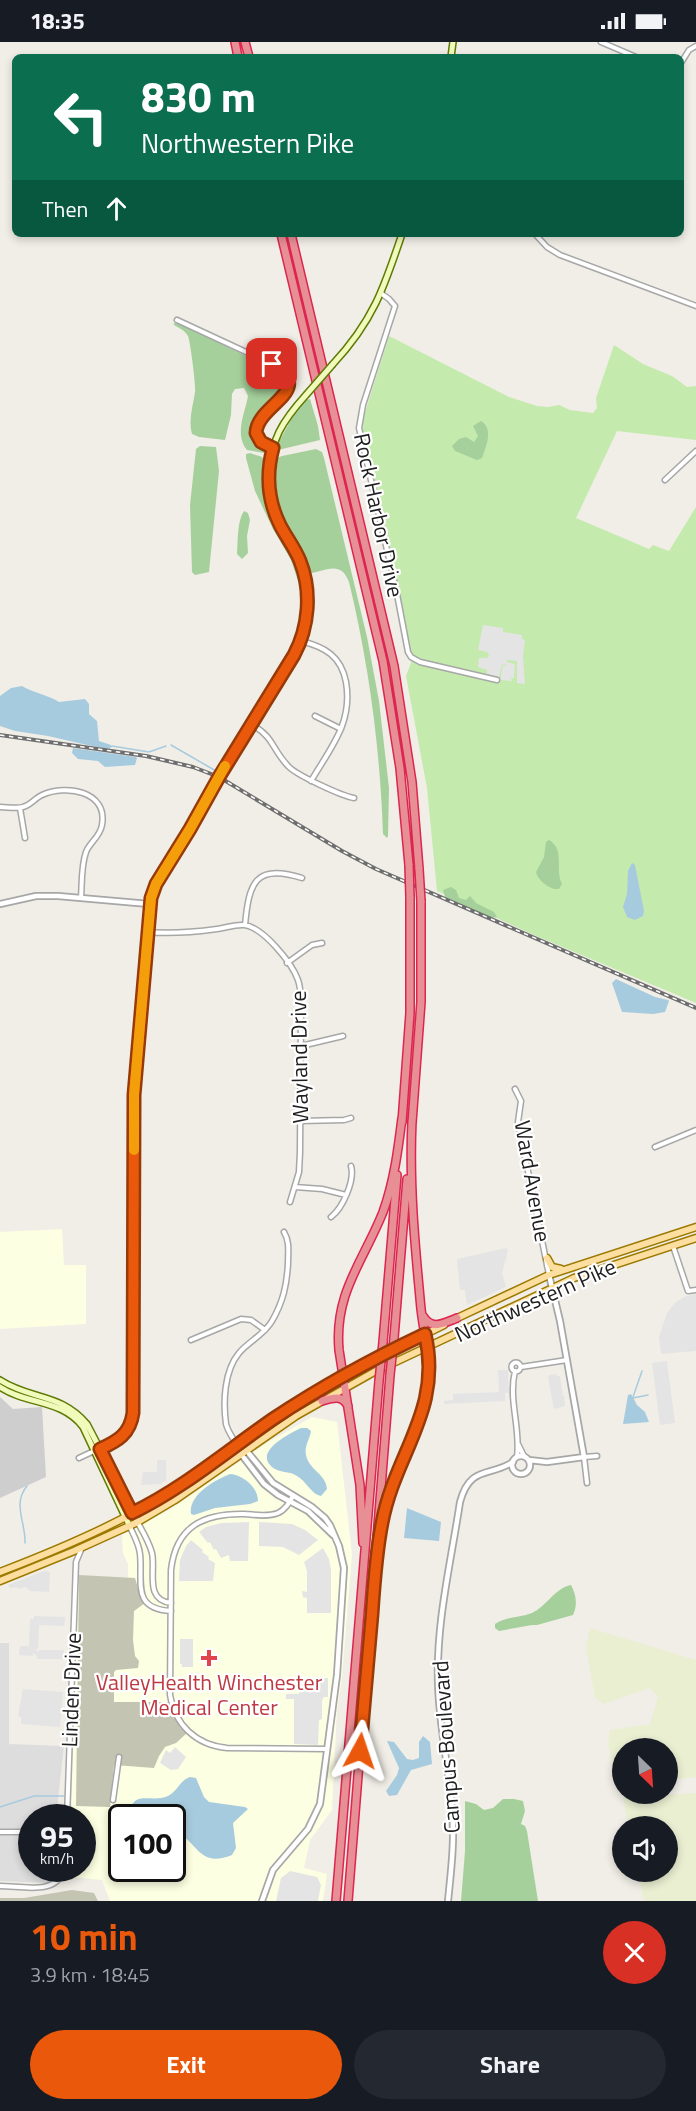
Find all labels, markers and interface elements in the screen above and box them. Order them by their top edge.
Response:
text: 18:35 [30,4,85,38]
text: 830 m [141,64,256,128]
icon: left [42,78,120,156]
text: Northwestern Pike [141,122,354,163]
text: Then [42,192,88,226]
icon: ahead [100,192,133,225]
pin [246,338,297,389]
icon: arrive [255,347,288,380]
street label: Rock Harbor Drive [345,430,413,600]
street label: Wayland Drive [281,990,317,1124]
street label: Ward Avenue [506,1118,560,1244]
street label: Northwestern Pike [449,1249,621,1351]
street label: Linden Drive [52,1632,90,1748]
marker: ValleyHealth Winchester Medical Center [200,1649,218,1667]
street label: Campus Boulevard [423,1660,469,1834]
place label: ValleyHealth Winchester Medical Center [96,1665,323,1724]
position arrow [328,1719,392,1783]
north arrow [612,1738,678,1804]
map controls [612,1738,678,1882]
speed limit sign: 100 [108,1804,186,1882]
text: 95 [40,1813,74,1859]
button: sound [612,1816,678,1882]
text: km/h [40,1847,74,1870]
text: 10 min [30,1909,138,1964]
button: close [603,1921,666,1984]
text: 3.9 km · 18:45 [30,1959,150,1990]
button: Exit [30,2030,342,2099]
button: Share [354,2030,666,2099]

